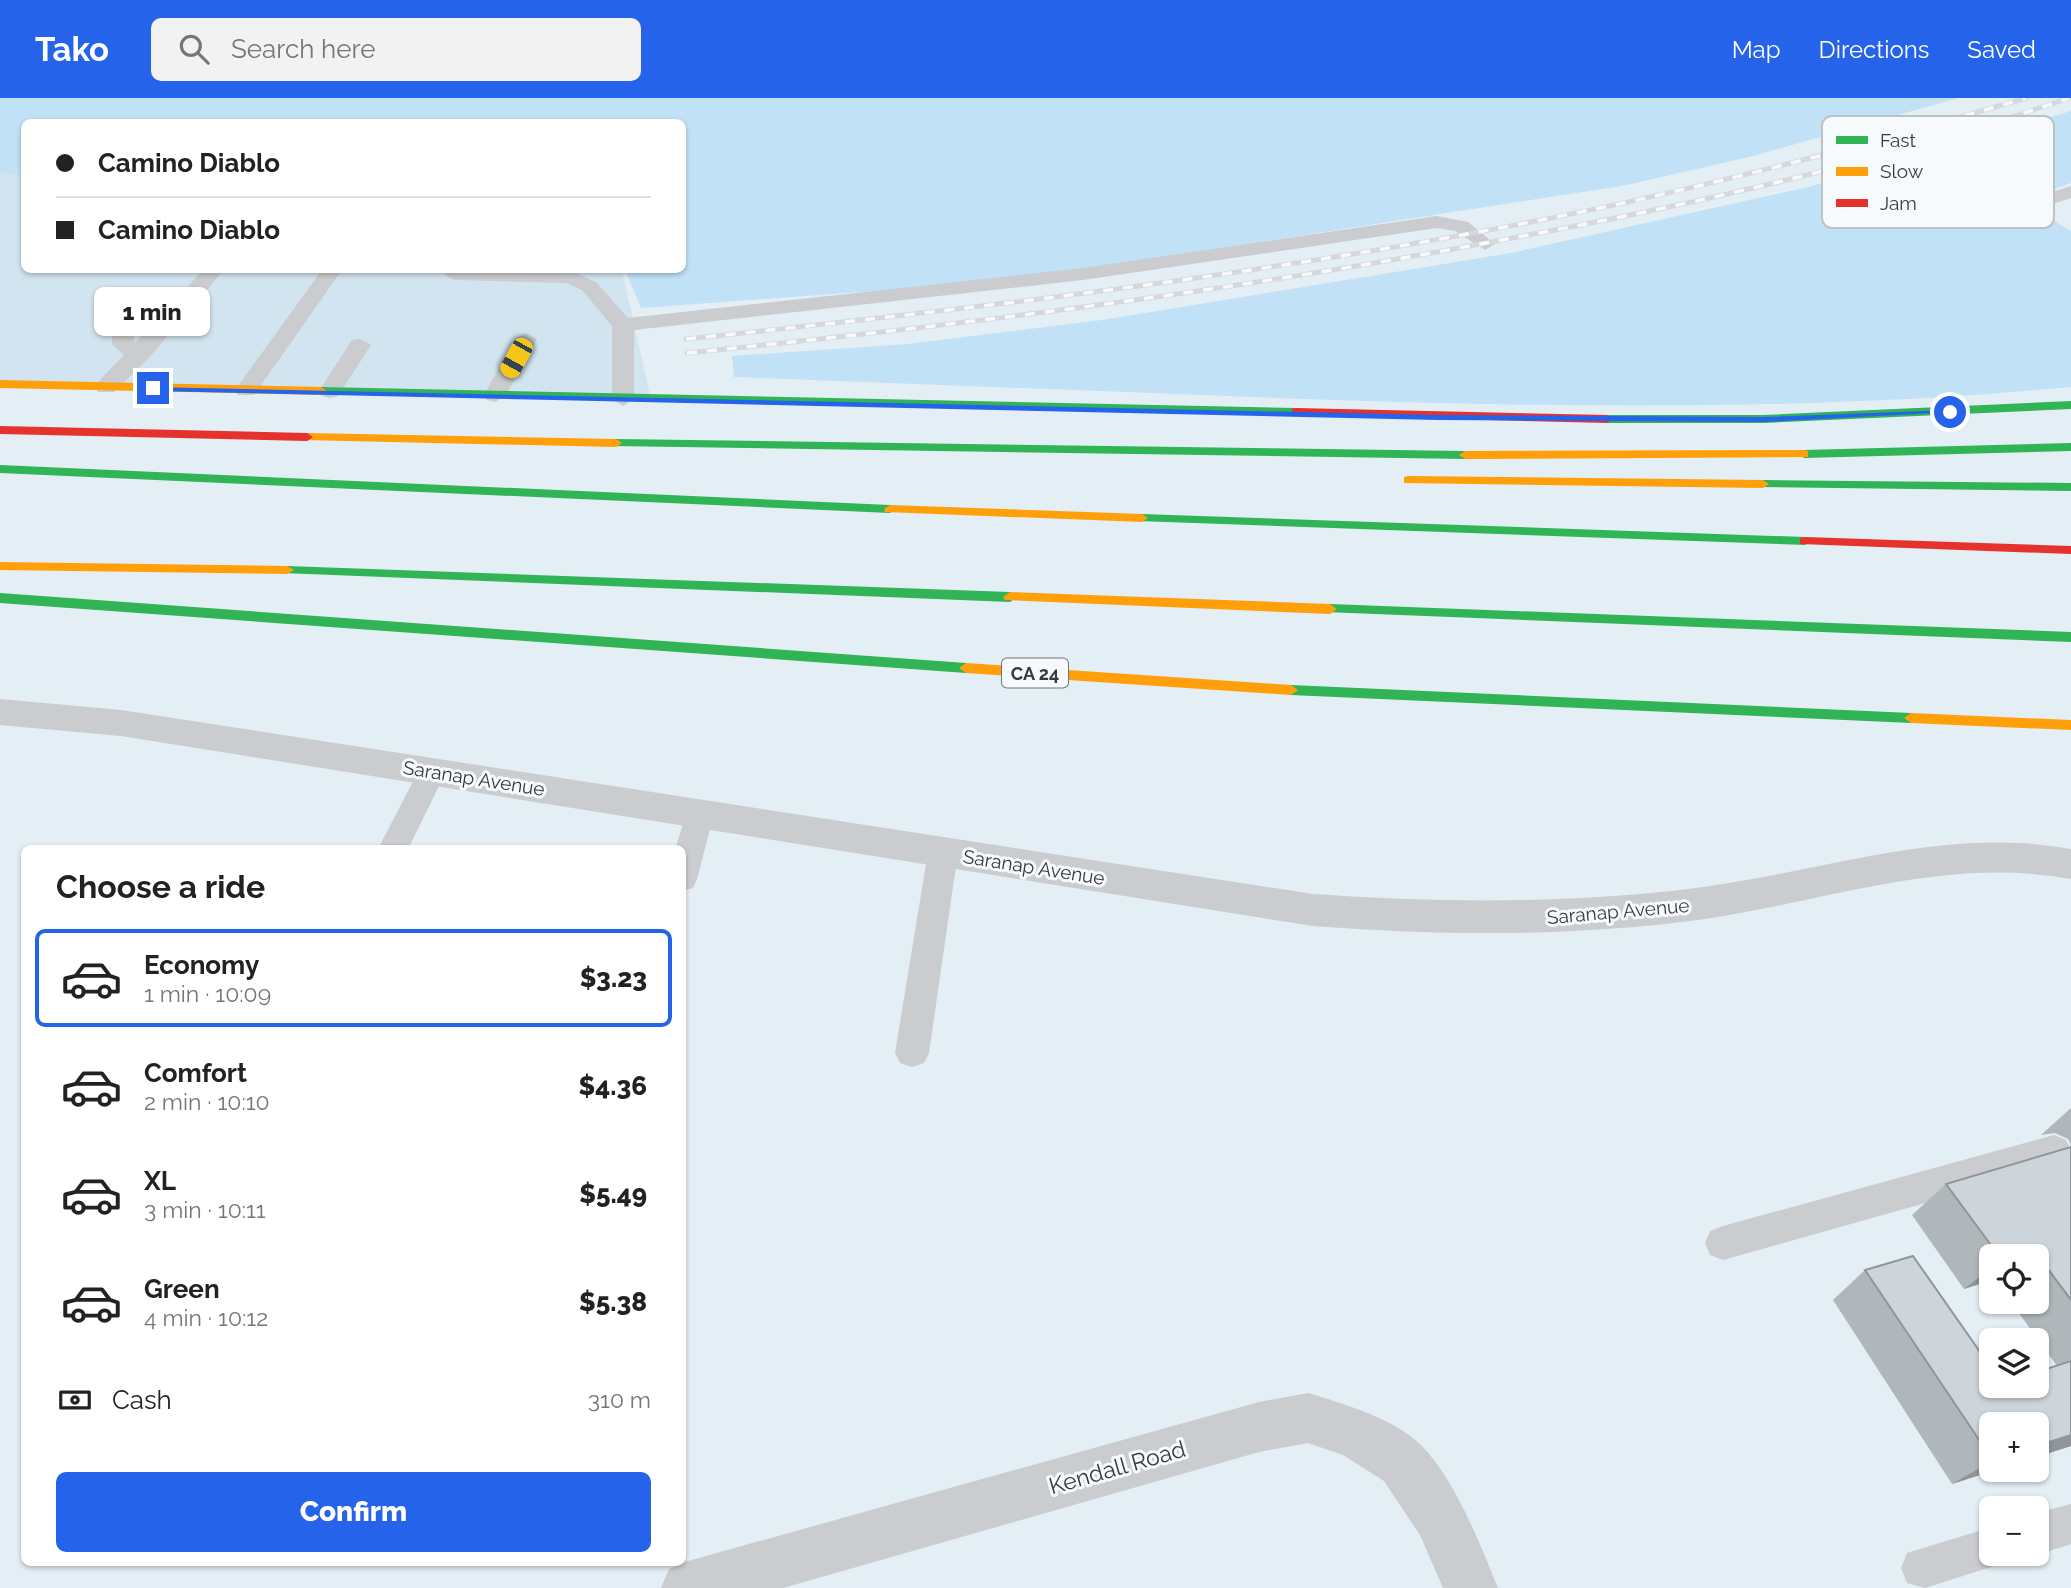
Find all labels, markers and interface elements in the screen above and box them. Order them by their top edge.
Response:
search box [151,18,641,81]
text: Tako [35,30,109,69]
icon: search [175,30,213,68]
text: Search here [231,34,375,64]
text: Map [1732,35,1781,64]
text: Directions [1819,35,1929,64]
text: Saved [1967,35,2036,64]
legend [1822,116,2054,228]
text: Fast [1880,129,1916,151]
text: Camino Diablo [98,148,280,178]
text: Slow [1880,160,1924,182]
text: Jam [1880,192,1917,214]
text: Camino Diablo [98,215,280,245]
callout: 1 min [95,286,211,336]
text: 1 min [122,298,182,325]
car [497,335,536,381]
route end [137,372,169,404]
route start [1934,396,1966,428]
road number: CA 24 [1002,658,1068,688]
street label: Saranap Avenue [402,756,546,800]
street label: Saranap Avenue [962,845,1106,889]
text: Choose a ride [56,868,265,905]
street label: Saranap Avenue [1546,894,1690,928]
icon: car [60,947,123,1010]
text: Economy [144,950,259,980]
text: $3.23 [580,963,647,993]
text: 1 min · 10:09 [144,980,271,1007]
icon: car [60,1055,123,1118]
text: Comfort [144,1058,247,1088]
text: $4.36 [578,1071,647,1101]
text: 2 min · 10:10 [144,1088,270,1115]
icon: car [60,1163,123,1226]
text: XL [144,1166,176,1196]
text: $5.49 [579,1179,647,1209]
text: 3 min · 10:11 [144,1196,266,1223]
map controls [1979,1244,2049,1566]
button: locate [1979,1244,2049,1314]
icon: car [60,1271,123,1334]
text: Green [144,1274,220,1304]
text: $5.38 [579,1287,647,1317]
text: 4 min · 10:12 [144,1304,268,1331]
button: layers [1979,1328,2049,1398]
icon: cash [56,1381,94,1419]
text: Cash [112,1385,172,1415]
text: 310 m [588,1386,651,1413]
button: + [1979,1412,2049,1482]
street label: Kendall Road [1046,1435,1188,1499]
button: Confirm [56,1472,651,1552]
button: − [1979,1496,2049,1566]

